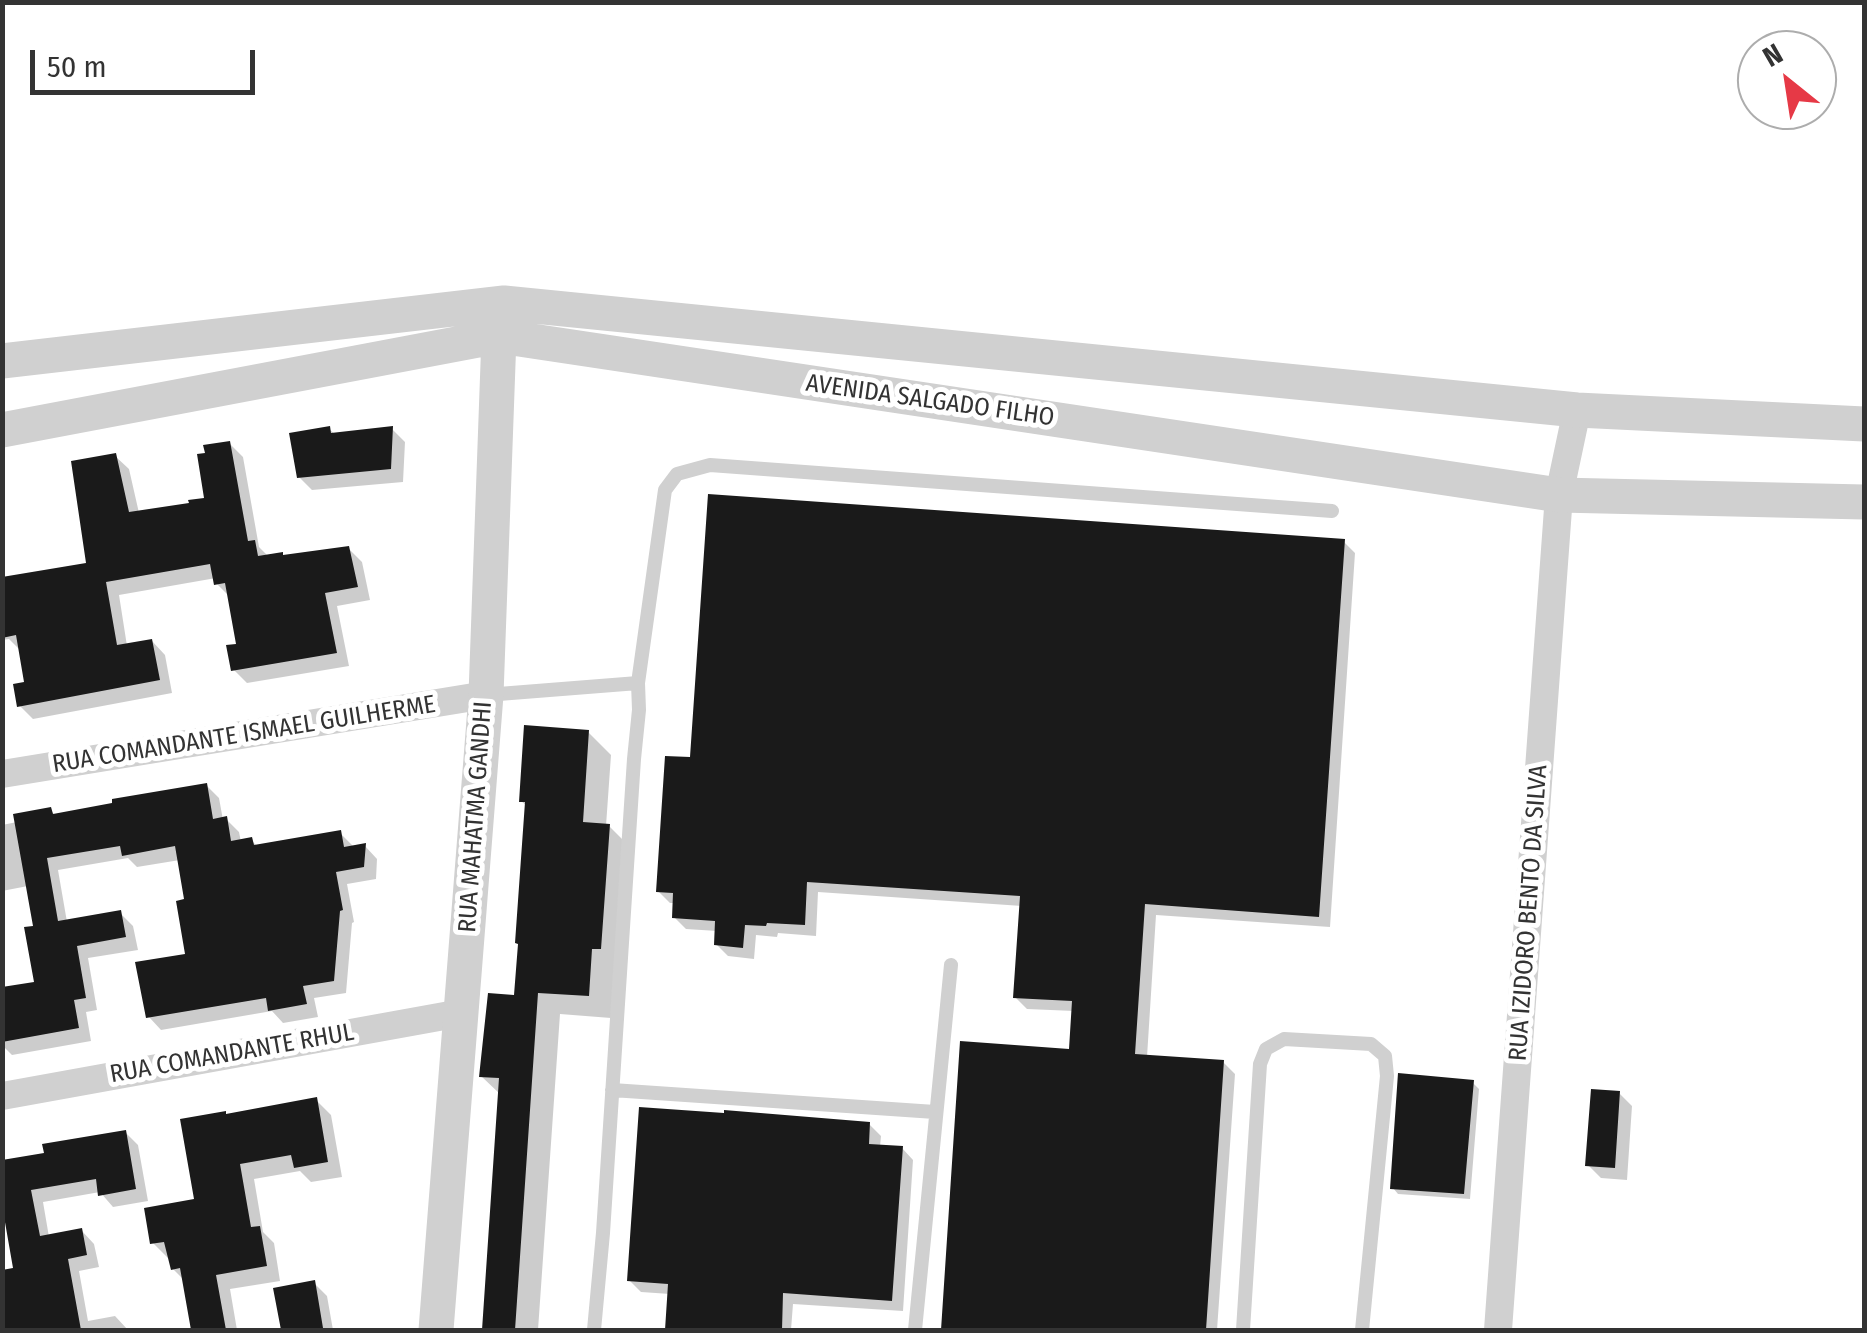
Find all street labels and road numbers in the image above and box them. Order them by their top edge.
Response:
street label: AVENIDA SALGADO FILHO [804,369,1056,433]
street label: RUA COMANDANTE ISMAEL GUILHERME [50,690,438,780]
street label: RUA MAHATMA GANDHI [453,700,499,934]
street label: RUA IZIDORO BENTO DA SILVA [1504,764,1554,1062]
street label: RUA COMANDANTE RHUL [108,1018,356,1090]

